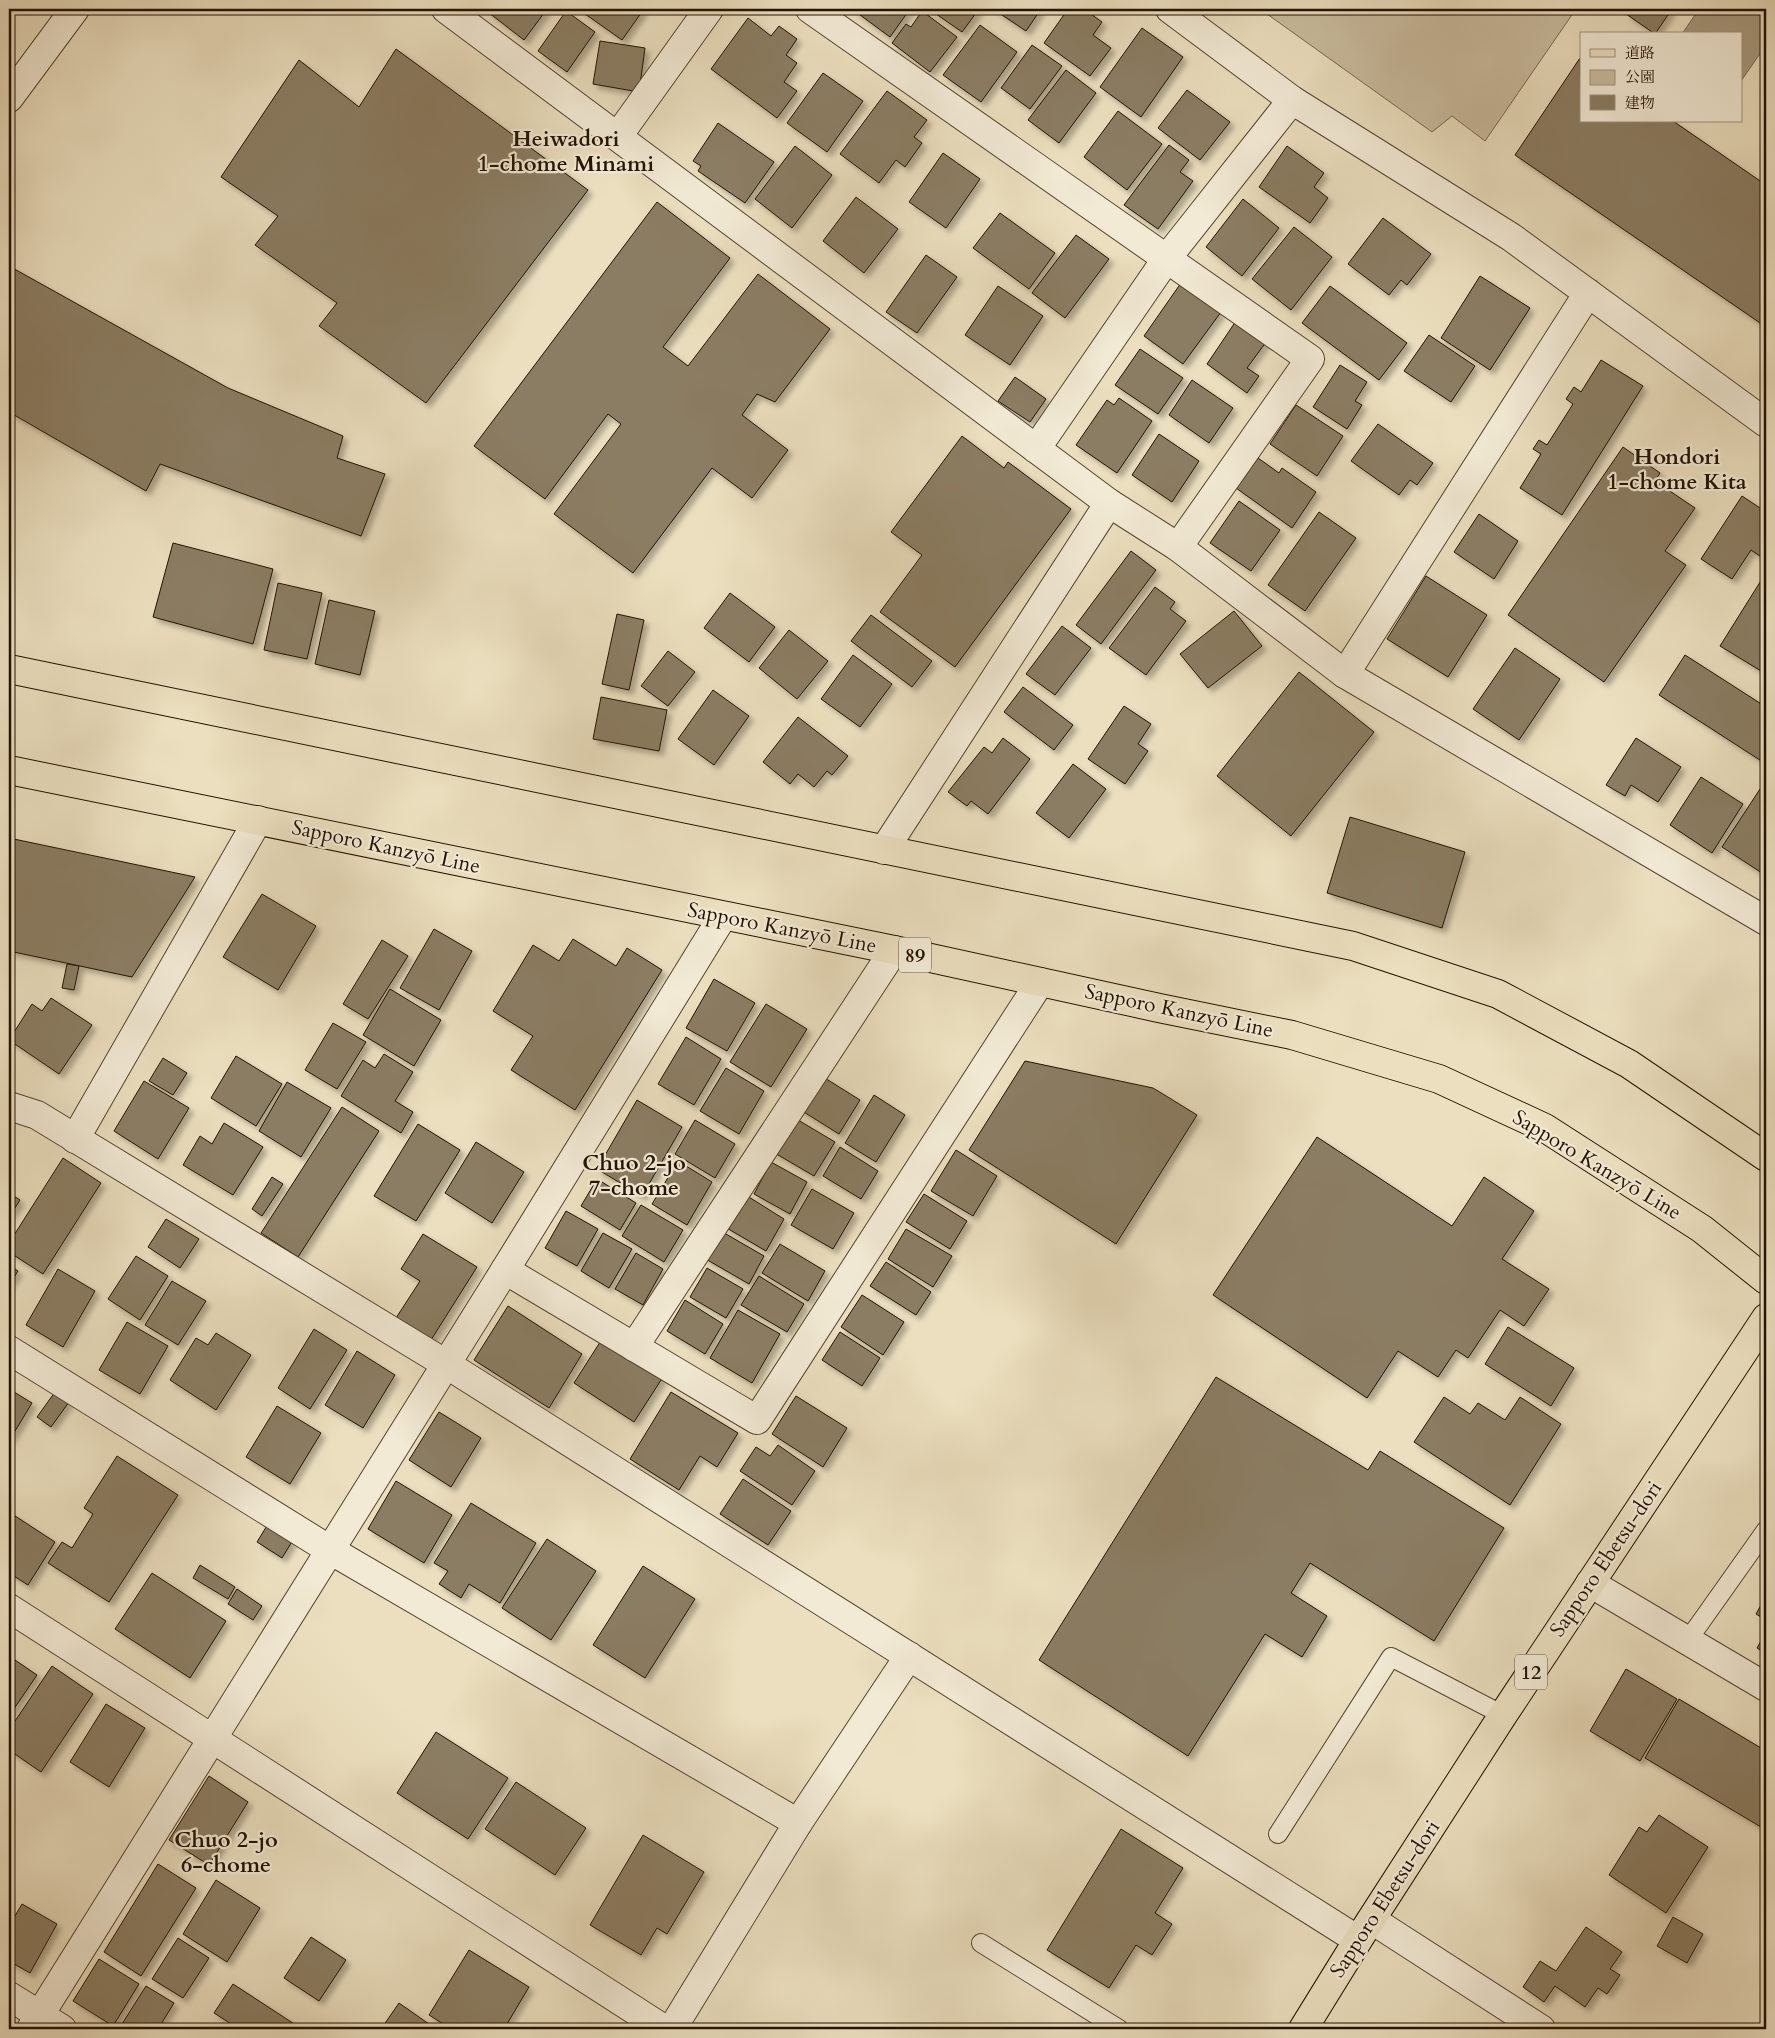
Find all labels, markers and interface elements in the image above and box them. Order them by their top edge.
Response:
legend [1580,32,1742,122]
text: 道路 [1625,43,1655,63]
text: 公園 [1625,67,1655,87]
text: 建物 [1625,93,1655,113]
district label: Heiwadori 1-chome Minami [478,124,654,179]
district label: Hondori 1-chome Kita [1607,442,1747,497]
street label: Sapporo Kanzyō Line [289,813,483,881]
street label: Sapporo Kanzyō Line [685,895,879,961]
road number: 89 [899,938,931,972]
street label: Sapporo Kanzyō Line [1082,977,1276,1045]
street label: Sapporo Kanzyō Line [1507,1103,1687,1227]
district label: Chuo 2-jo 7-chome [582,1148,686,1203]
street label: Sapporo Ebetsu-dori [1543,1475,1669,1643]
road number: 12 [1515,1654,1547,1690]
street label: Sapporo Ebetsu-dori [1323,1815,1447,1983]
district label: Chuo 2-jo 6-chome [174,1825,278,1880]

